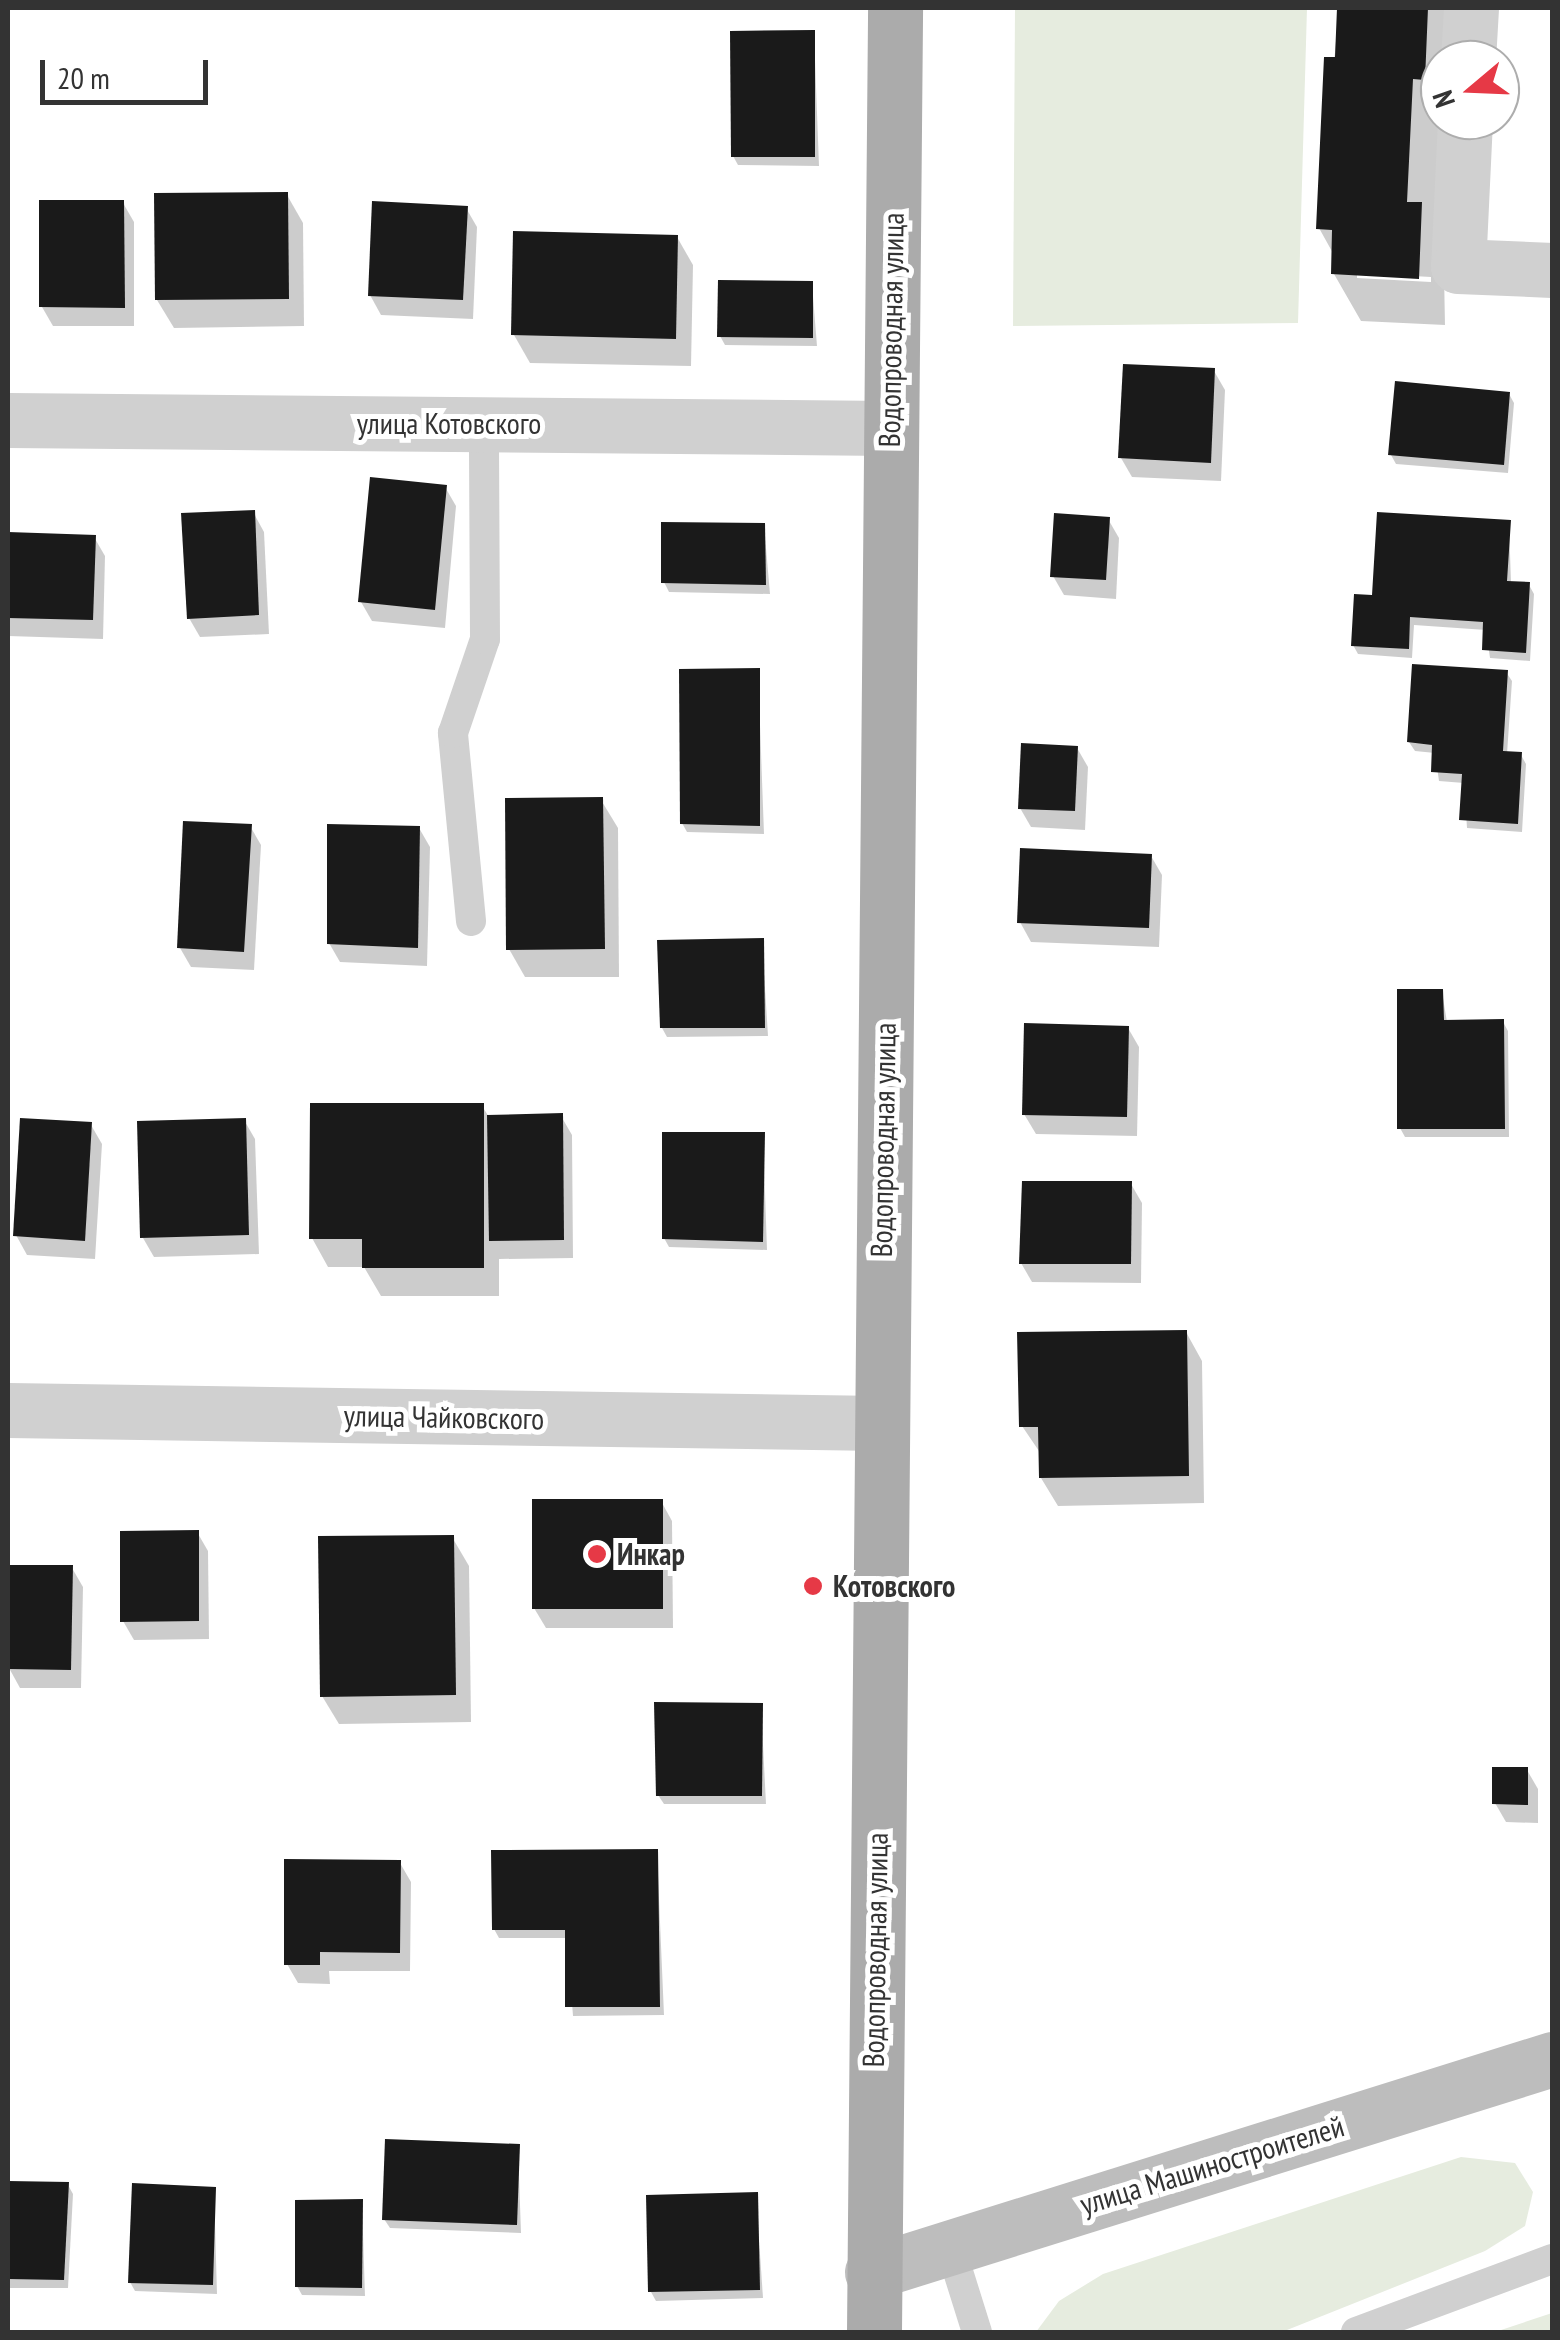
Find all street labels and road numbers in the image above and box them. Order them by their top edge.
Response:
street label: Водопроводная улица [871,212,911,448]
street label: улица Котовского [357,405,541,441]
street label: Водопроводная улица [863,1022,903,1258]
street label: улица Чайковского [343,1397,545,1437]
street label: Водопроводная улица [855,1832,895,2068]
street label: улица Машиностроителей [1076,2108,1348,2222]

